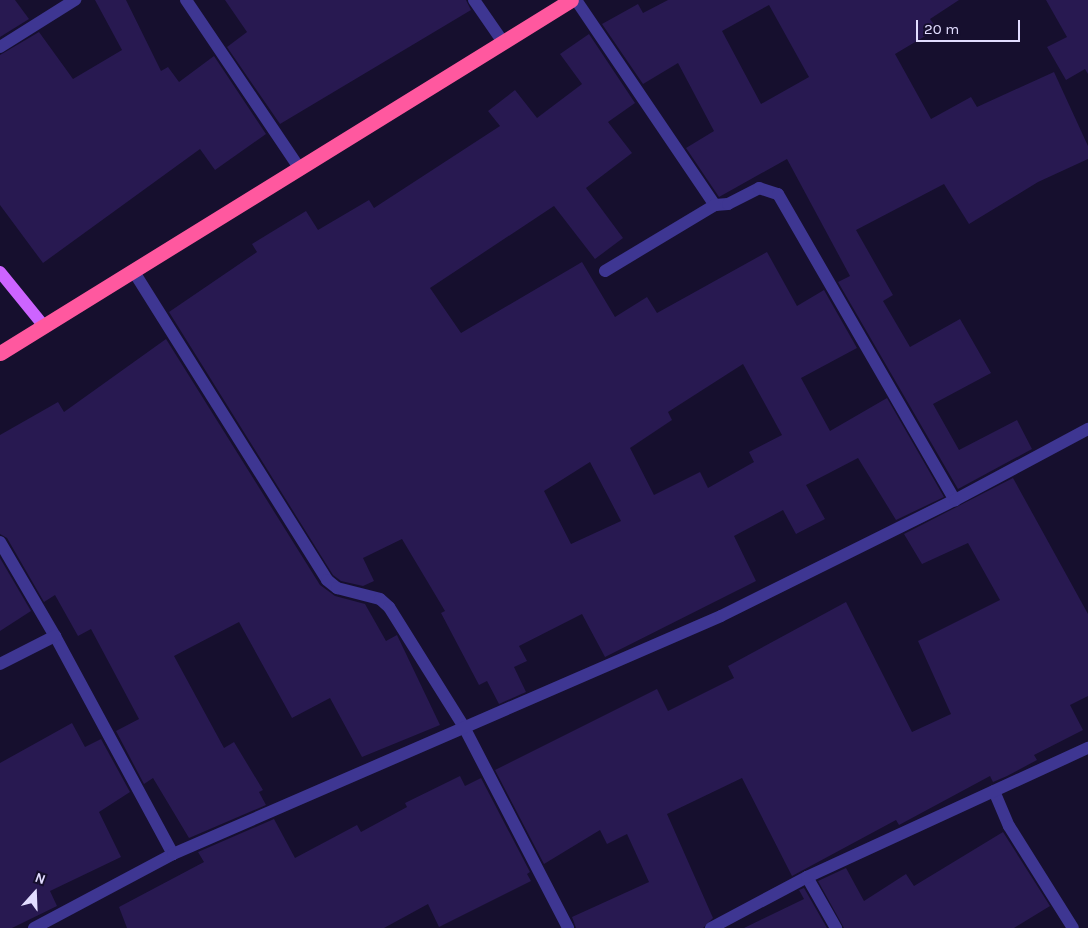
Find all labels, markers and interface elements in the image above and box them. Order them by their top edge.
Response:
scale bar [918,10,1022,42]
text: 20 m [924,20,959,38]
north arrow [10,868,60,918]
text: N [33,869,48,888]

